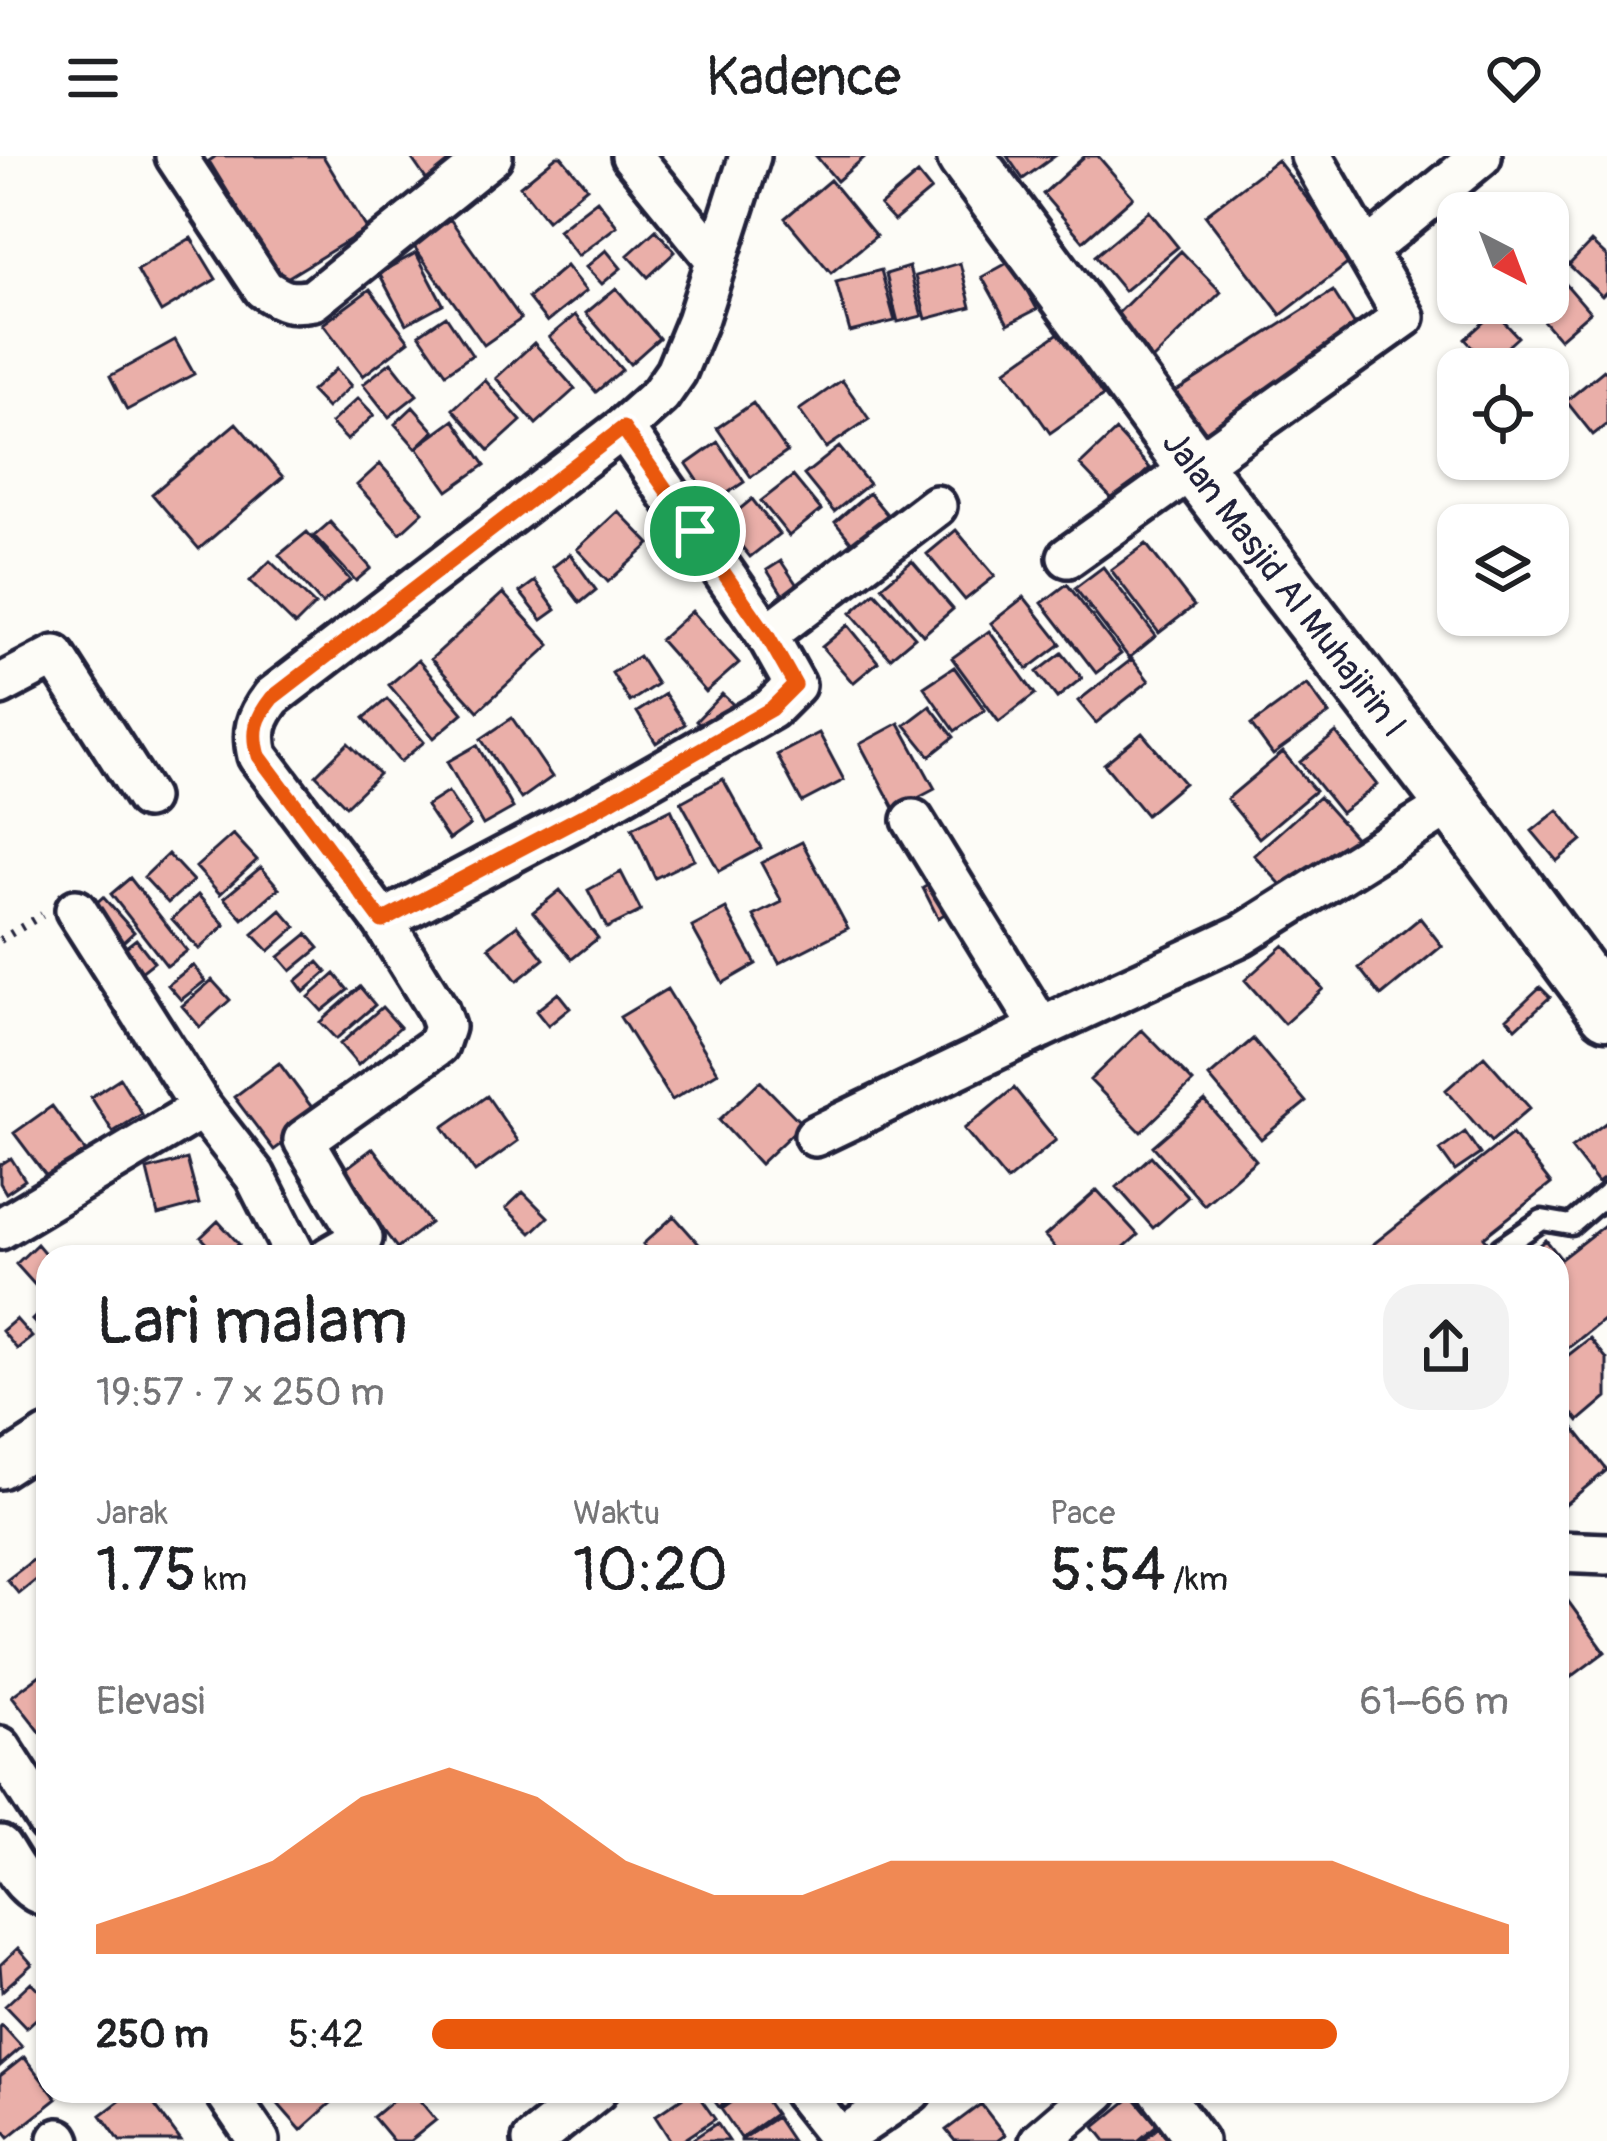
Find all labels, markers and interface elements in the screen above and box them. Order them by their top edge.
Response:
text: Kadence [706,44,901,112]
icon: menu [60,45,126,111]
icon: heart [1481,45,1547,111]
north arrow [1437,192,1569,324]
map controls [1437,192,1569,636]
button: locate [1437,348,1569,480]
street label: Jalan Masjid Al Muhajirin I [1153,422,1416,746]
pin [644,480,746,582]
icon: arrive [662,498,728,564]
button: layers [1437,504,1569,636]
text: Lari malam [96,1281,408,1364]
button: share [1383,1284,1509,1410]
text: 19:57 · 7 × 250 m [96,1368,385,1417]
text: Jarak [96,1493,168,1534]
text: Waktu [573,1493,660,1534]
text: Pace [1050,1493,1115,1534]
text: 1.75 [96,1534,197,1609]
text: 10:20 [573,1534,728,1609]
text: 5:54 [1050,1534,1166,1609]
text: km [197,1559,247,1600]
text: /km [1166,1559,1228,1600]
text: Elevasi [96,1677,205,1726]
text: 61–66 m [1360,1677,1509,1726]
text: 250 m [96,2010,209,2059]
text: 5:42 [288,2010,364,2059]

